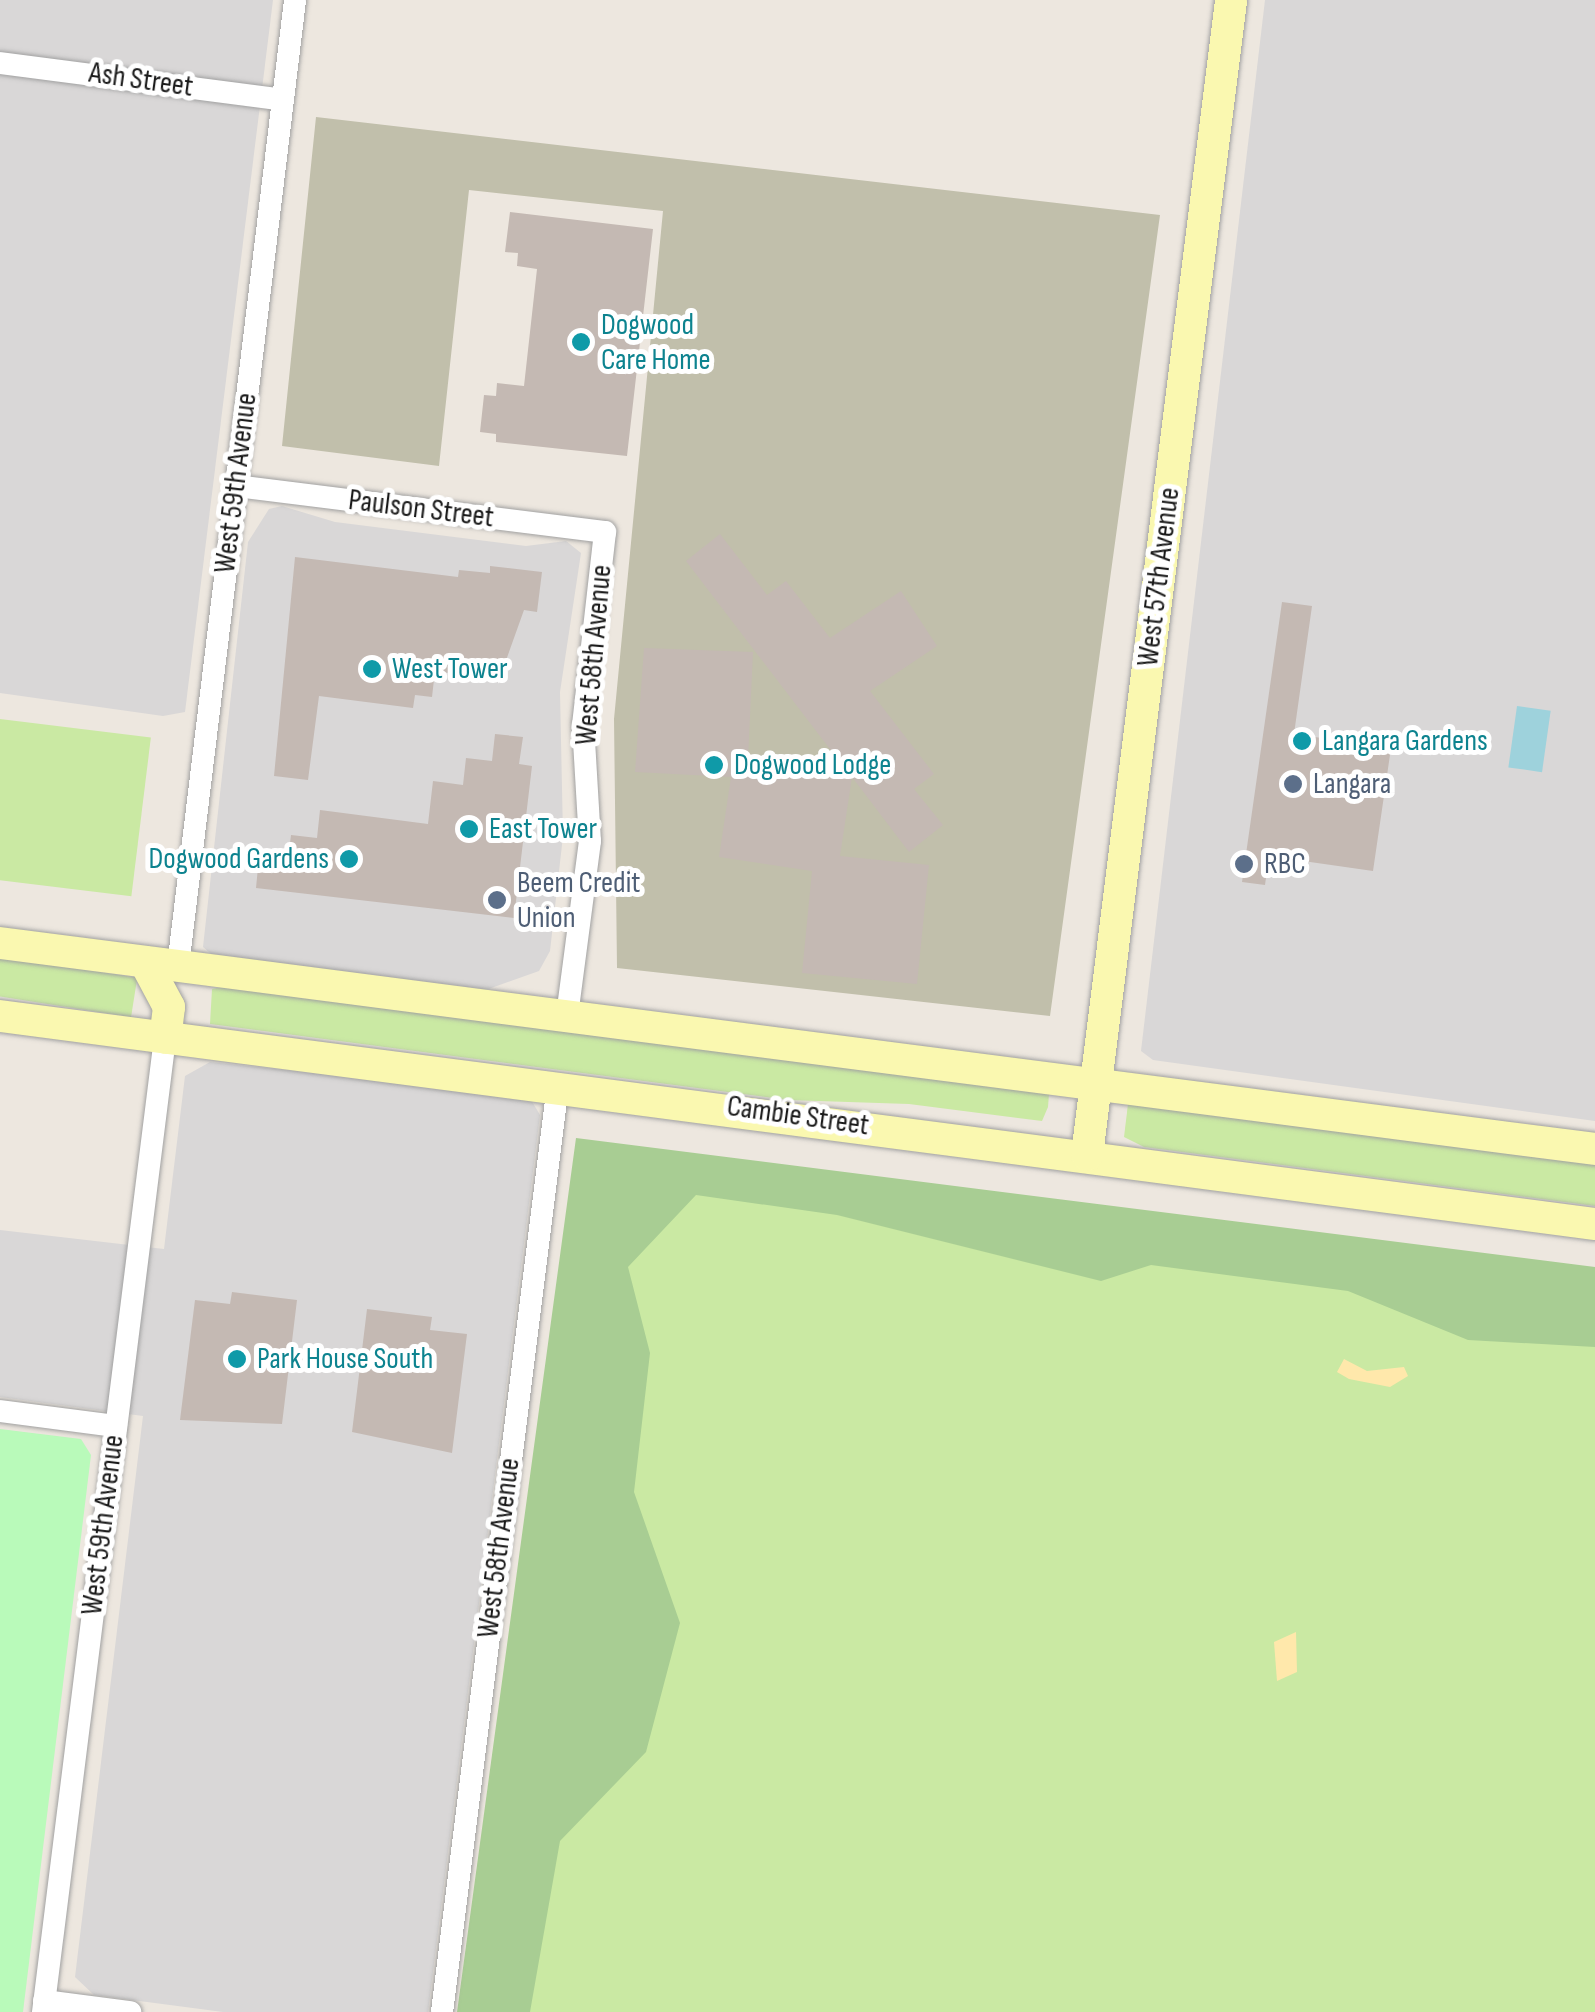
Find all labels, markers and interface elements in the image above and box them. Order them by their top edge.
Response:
street label: Ash Street [87,55,195,105]
place label: Dogwood Care Home [601,307,711,378]
marker: Dogwood Care Home [570,331,592,353]
street label: West 59th Avenue [207,391,265,575]
street label: Paulson Street [346,482,496,536]
street label: West 57th Avenue [1130,485,1188,669]
street label: West 58th Avenue [568,563,620,747]
place label: West Tower [392,651,508,687]
marker: West Tower [361,658,383,680]
place label: Langara Gardens [1322,723,1488,759]
marker: Langara Gardens [1291,730,1313,752]
place label: Dogwood Lodge [734,747,891,783]
marker: Dogwood Lodge [703,754,725,776]
place label: Langara [1313,766,1391,802]
marker: Langara [1282,773,1304,795]
place label: East Tower [489,811,597,847]
marker: East Tower [458,818,480,840]
place label: Dogwood Gardens [149,841,329,877]
place label: RBC [1264,846,1306,882]
marker: Dogwood Gardens [338,848,360,870]
marker: RBC [1233,853,1255,875]
place label: Beem Credit Union [517,865,640,936]
marker: Beem Credit Union [486,889,508,911]
street label: Cambie Street [725,1088,871,1144]
place label: Park House South [257,1341,433,1377]
marker: Park House South [226,1348,248,1370]
street label: West 59th Avenue [74,1433,132,1617]
street label: West 58th Avenue [470,1456,528,1640]

